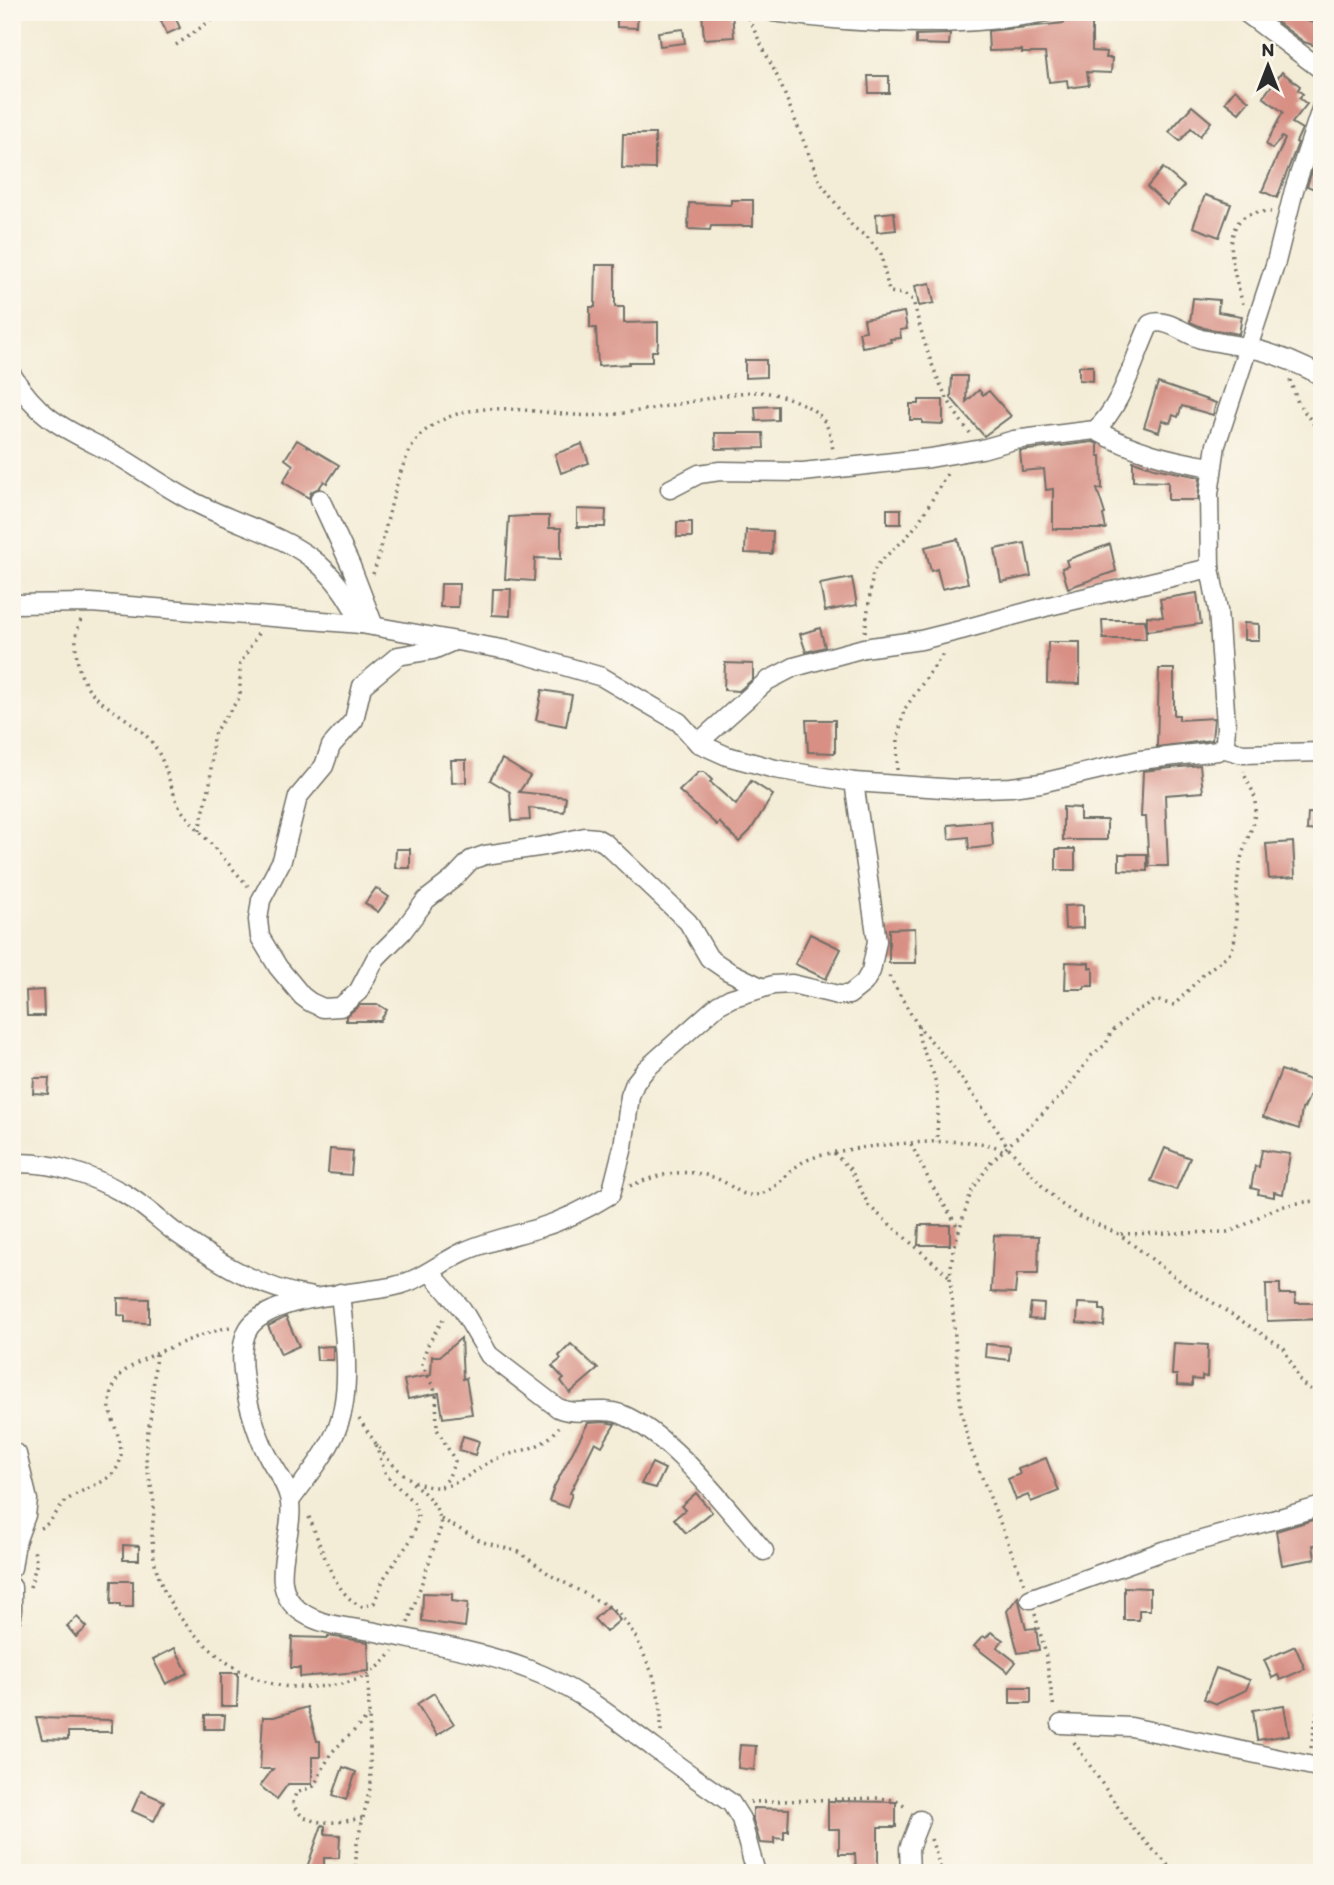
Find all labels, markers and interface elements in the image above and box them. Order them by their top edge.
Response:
north arrow [1232,32,1302,102]
text: N [1262,38,1274,61]

